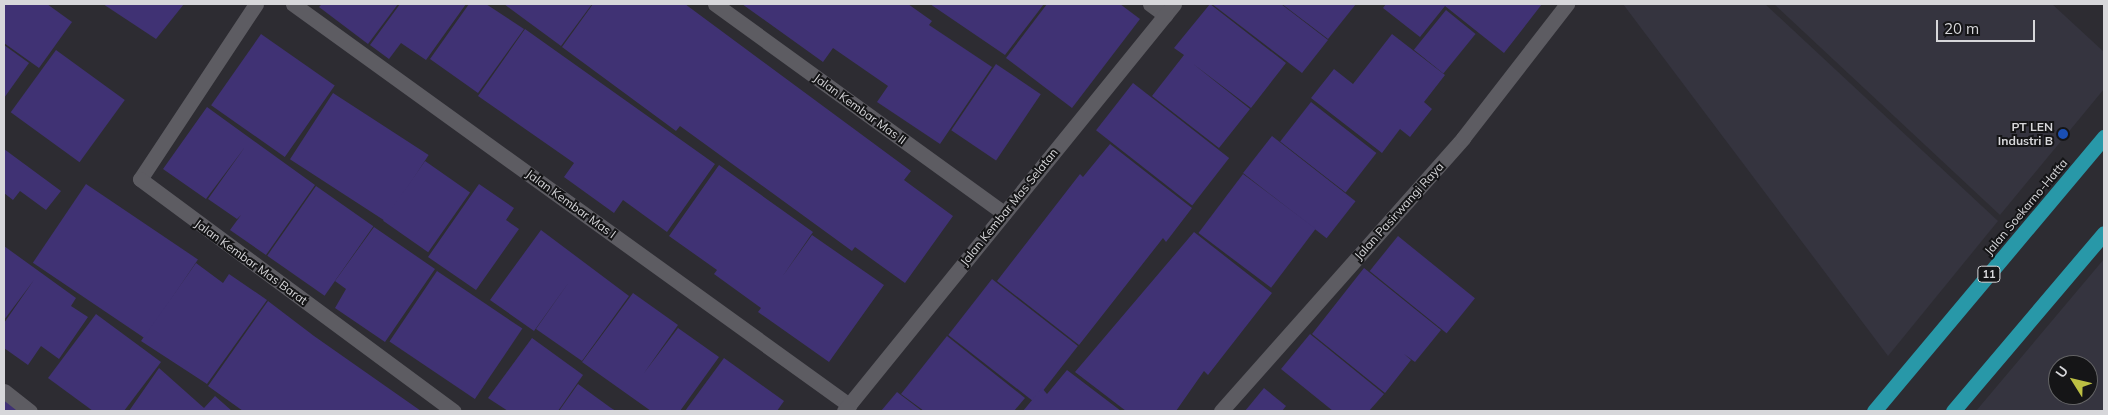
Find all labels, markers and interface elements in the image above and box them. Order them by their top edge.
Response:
scale bar [1938,10,2037,42]
text: 20 m [1944,19,1979,38]
street label: Jalan Kembar Mas II [811,71,909,147]
place label: PT LEN Industri B [1998,120,2053,148]
marker: PT LEN Industri B [2057,128,2069,140]
street label: Jalan Kembar Mas Selatan [957,145,1061,269]
street label: Jalan Soekarno-Hatta [1982,156,2070,258]
street label: Jalan Pasirwangi Raya [1351,159,1447,263]
street label: Jalan Kembar Mas I [523,167,619,241]
street label: Jalan Kembar Mas Barat [192,216,310,308]
road number: 11 [1976,266,2002,282]
north arrow [2048,355,2098,405]
text: U [2051,362,2072,381]

